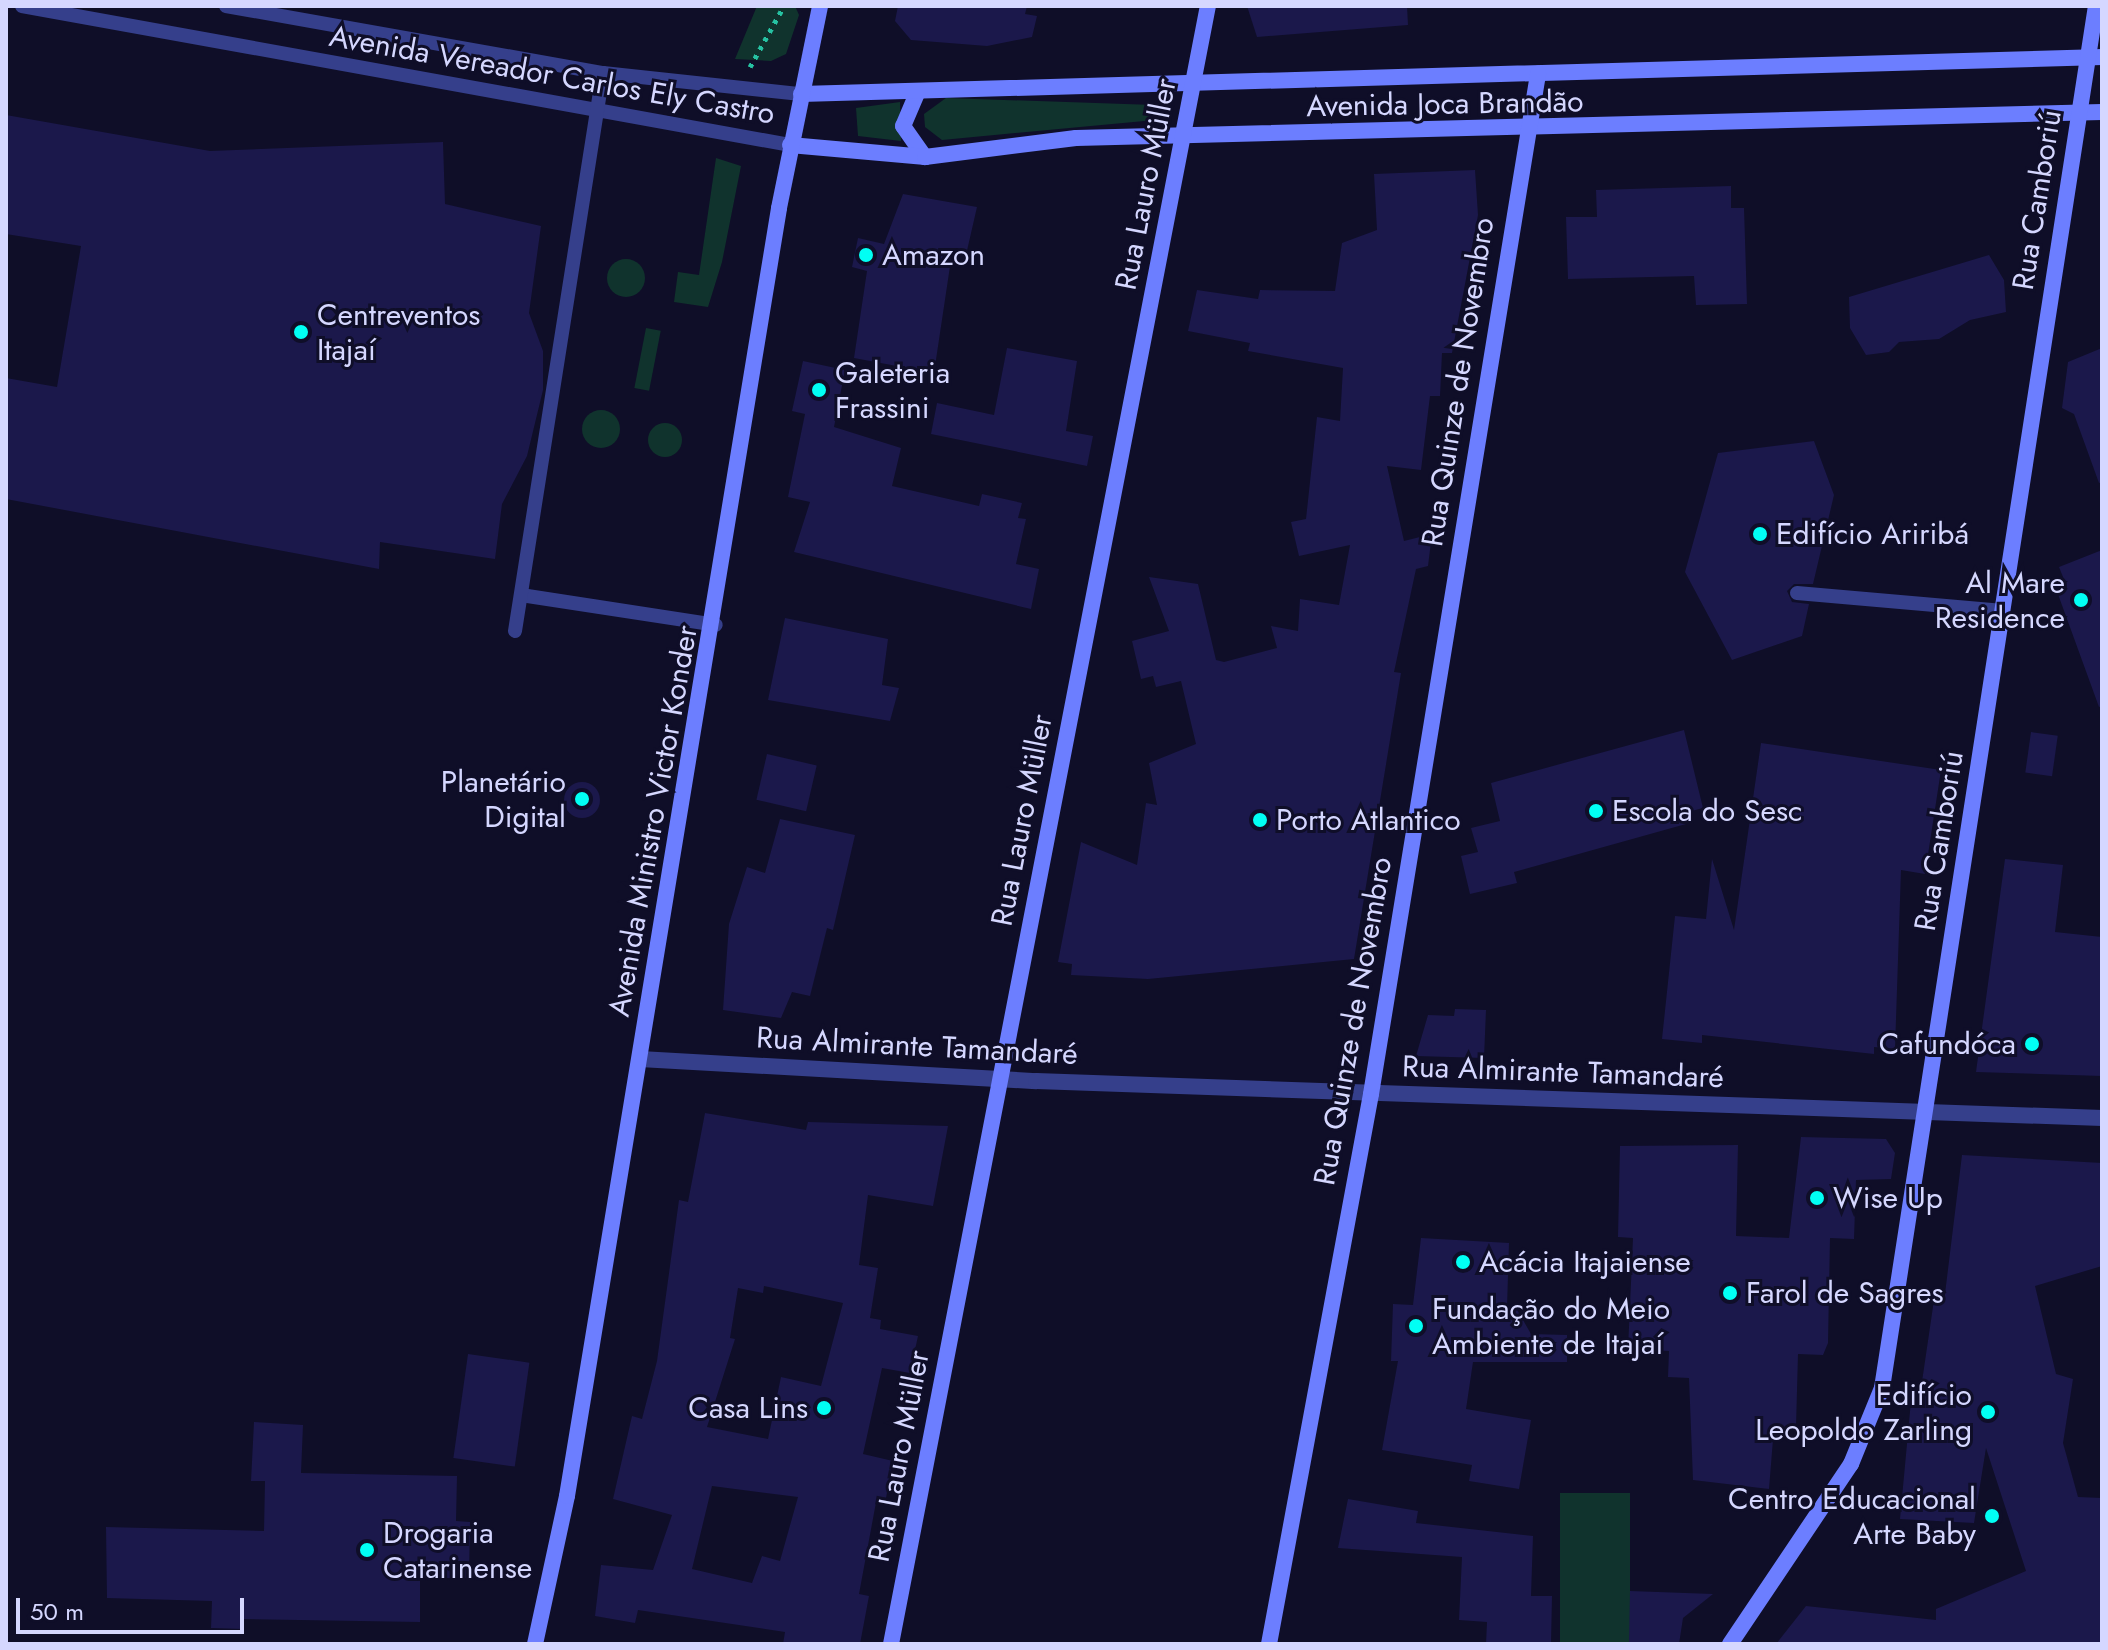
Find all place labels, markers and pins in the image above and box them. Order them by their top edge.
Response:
place label: Amazon [882,237,985,273]
marker: Amazon [857,246,875,264]
place label: Centreventos Itajaí [317,297,480,368]
marker: Centreventos Itajaí [292,323,310,341]
place label: Galeteria Frassini [835,355,950,426]
marker: Galeteria Frassini [810,381,828,399]
place label: Edifício Ariribá [1776,516,1969,552]
marker: Edifício Ariribá [1751,525,1769,543]
place label: Al Mare Residence [1935,565,2065,636]
marker: Al Mare Residence [2072,591,2090,609]
place label: Planetário Digital [441,764,566,834]
marker: Planetário Digital [573,790,591,808]
place label: Escola do Sesc [1612,793,1802,829]
place label: Porto Atlantico [1276,802,1461,838]
marker: Escola do Sesc [1587,802,1605,820]
marker: Porto Atlantico [1251,811,1269,829]
place label: Cafundóca [1879,1026,2016,1062]
marker: Cafundóca [2023,1035,2041,1053]
place label: Wise Up [1833,1180,1943,1216]
marker: Wise Up [1808,1189,1826,1207]
place label: Acácia Itajaiense [1479,1244,1691,1280]
marker: Acácia Itajaiense [1454,1253,1472,1271]
place label: Farol de Sagres [1746,1275,1944,1311]
marker: Farol de Sagres [1721,1284,1739,1302]
place label: Fundação do Meio Ambiente de Itajaí [1432,1291,1670,1362]
marker: Fundação do Meio Ambiente de Itajaí [1407,1317,1425,1335]
place label: Edifício Leopoldo Zarling [1755,1377,1972,1448]
place label: Casa Lins [688,1390,808,1426]
marker: Casa Lins [815,1399,833,1417]
marker: Edifício Leopoldo Zarling [1979,1403,1997,1421]
place label: Centro Educacional Arte Baby [1728,1481,1976,1552]
marker: Centro Educacional Arte Baby [1983,1507,2001,1525]
place label: Drogaria Catarinense [383,1515,532,1586]
marker: Drogaria Catarinense [358,1541,376,1559]

